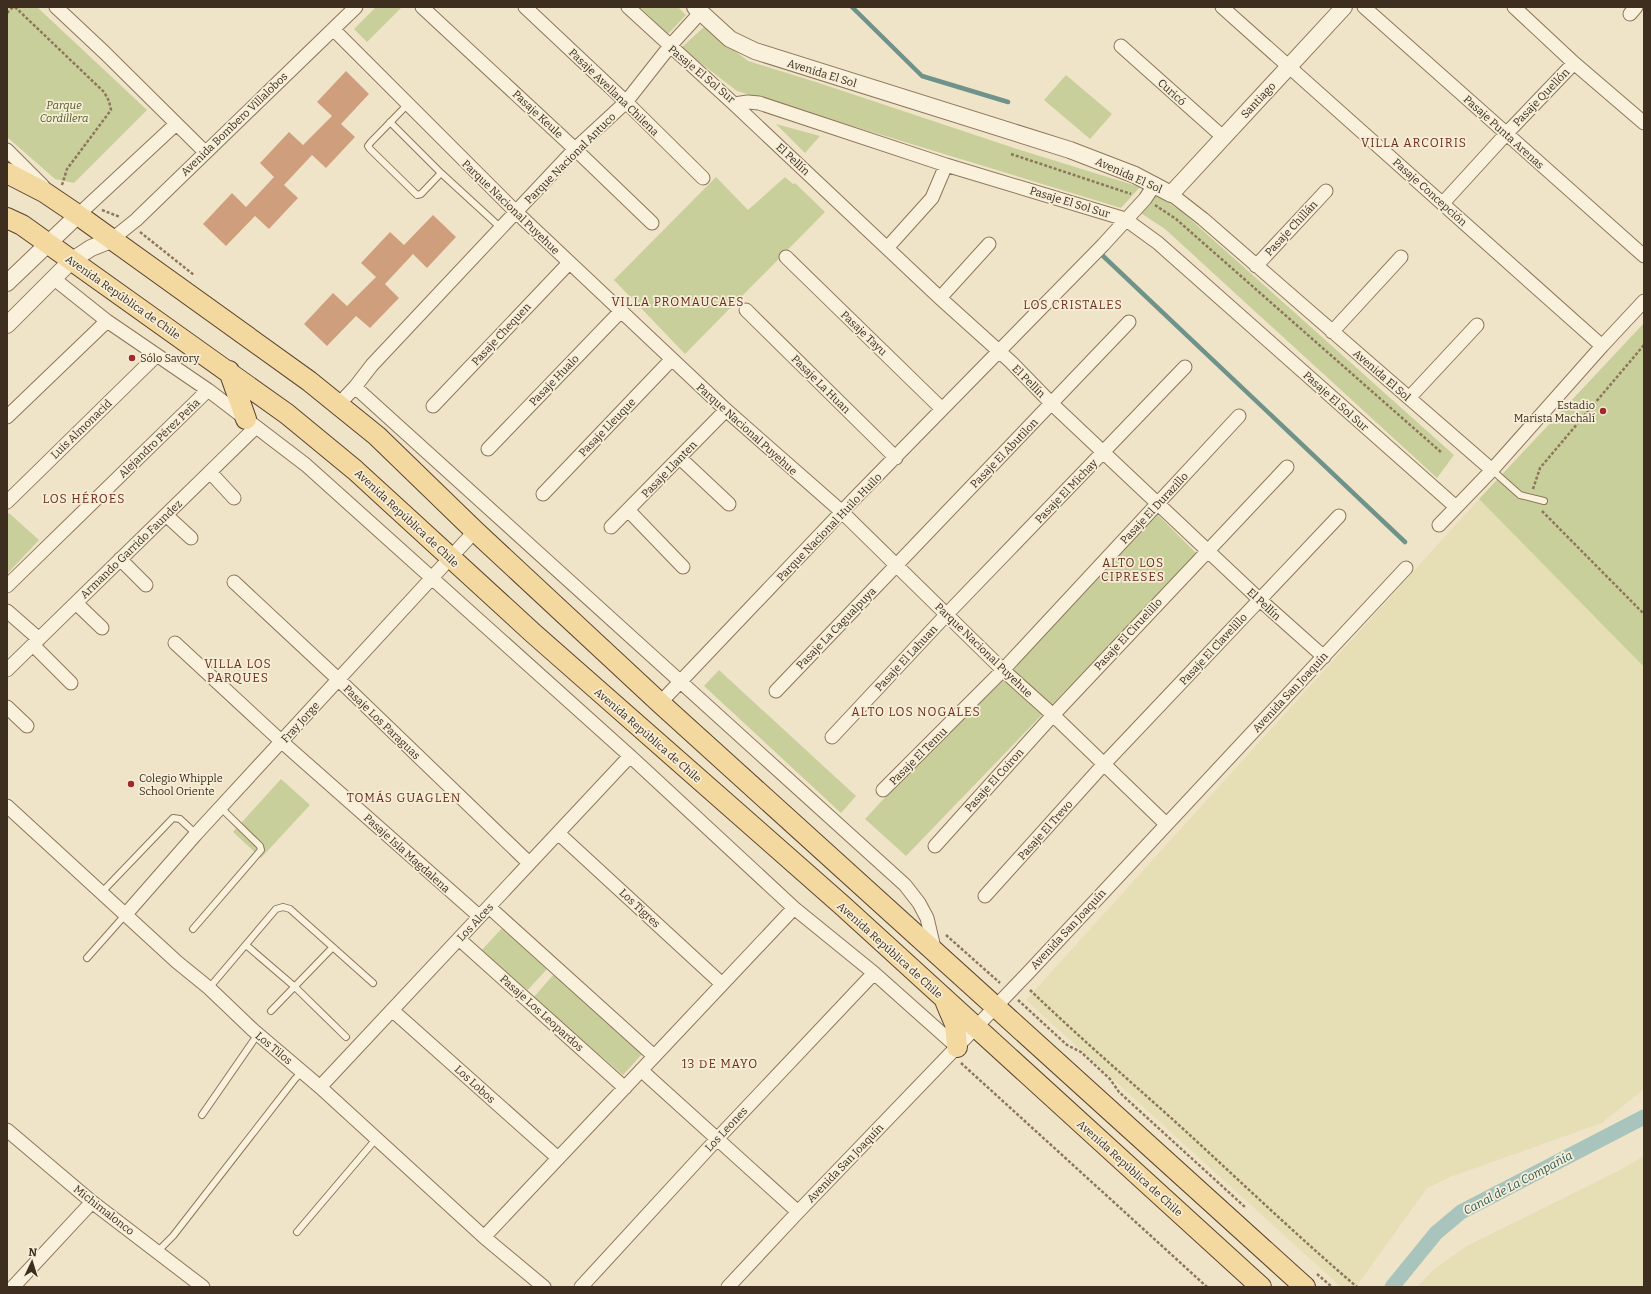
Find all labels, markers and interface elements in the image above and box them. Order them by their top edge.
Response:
street label: Pasaje El Sol Sur [666,43,738,106]
street label: Pasaje Avellana Chilena [566,46,661,139]
street label: Avenida El Sol [786,57,858,90]
street label: Pasaje Quellón [1510,66,1572,129]
street label: Avenida Bombero Villalobos [178,70,290,179]
street label: Curicó [1155,76,1188,108]
street label: Santiago [1238,80,1278,121]
street label: Pasaje Keule [510,88,566,141]
street label: Pasaje Punta Arenas [1461,93,1546,172]
park label: Parque Cordillera [40,99,88,125]
street label: Parque Nacional Antuco [522,110,619,207]
district label: VILLA ARCOIRIS [1361,136,1467,150]
street label: El Pellín [773,141,812,178]
street label: Avenida El Sol [1093,155,1164,196]
street label: Pasaje Concepción [1390,156,1469,229]
street label: Parque Nacional Puyehue [459,157,562,257]
street label: Pasaje El Sol Sur [1028,184,1112,221]
street label: Pasaje Chillán [1262,198,1320,259]
street label: Avenida República de Chile [63,253,183,342]
district label: VILLA PROMAUCAES [612,295,745,309]
district label: LOS CRISTALES [1023,298,1123,312]
street label: Pasaje Chequen [469,300,534,368]
street label: Pasaje Tayu [838,308,889,359]
street label: Avenida El Sol [1350,347,1413,404]
place label: Sólo Savory [140,352,199,365]
street label: Pasaje Hualo [527,352,582,409]
street label: Pasaje La Huan [789,352,853,416]
marker: Sólo Savory [127,353,137,363]
street label: El Pellín [1009,362,1048,401]
street label: Pasaje El Sol Sur [1300,369,1371,434]
street label: Parque Nacional Puyehue [694,381,800,478]
street label: Pasaje Lleuque [576,395,638,459]
street label: Alejandro Pérez Peña [116,396,203,481]
street label: Luis Almonacid [48,397,115,462]
place label: Estadio Marista Machalí [1514,399,1596,425]
marker: Estadio Marista Machalí [1598,406,1608,416]
street label: Pasaje El Abutilon [968,416,1041,491]
street label: Pasaje Llanten [639,438,700,500]
street label: Pasaje El Michay [1033,457,1100,526]
street label: Avenida República de Chile [352,467,461,570]
street label: Pasaje El Durazillo [1118,470,1191,547]
street label: Parque Nacional Huilo Huilo [774,471,884,584]
district label: LOS HÉROES [43,491,125,506]
street label: Armando Garrido Faundez [78,497,185,601]
district label: ALTO LOS CIPRESES [1101,556,1165,584]
street label: Pasaje La Cagualpuya [794,585,879,672]
street label: El Pellín [1244,586,1283,623]
street label: Pasaje El Ciruelillo [1092,596,1165,673]
street label: Parque Nacional Puyehue [932,600,1035,700]
street label: Pasaje El Clavelillo [1177,611,1250,688]
street label: Pasaje El Lahuan [872,623,940,694]
street label: Avenida San Joaquín [1250,650,1331,735]
district label: VILLA LOS PARQUES [204,657,272,685]
street label: Pasaje Los Paraguas [341,682,423,762]
street label: Avenida República de Chile [592,685,704,785]
street label: Fray Jorge [279,699,322,746]
district label: ALTO LOS NOGALES [851,705,981,719]
street label: Pasaje El Temu [887,725,950,788]
street label: Pasaje El Coiron [962,746,1026,815]
place label: Colegio Whipple School Oriente [139,772,223,798]
marker: Colegio Whipple School Oriente [126,779,136,789]
district label: TOMÁS GUAGLEN [347,790,461,805]
street label: Pasaje El Trevo [1015,798,1075,863]
street label: Pasaje Isla Magdalena [361,811,452,895]
street label: Los Tigres [617,886,663,931]
street label: Avenida San Joaquín [1028,887,1109,972]
street label: Avenida República de Chile [834,900,945,1001]
street label: Los Alces [454,901,496,944]
street label: Pasaje Los Leopardos [497,972,586,1054]
street label: Los Tilos [253,1029,295,1067]
district label: 13 DE MAYO [682,1057,758,1071]
street label: Los Lobos [452,1063,498,1106]
street label: Los Leones [702,1104,750,1154]
street label: Avenida República de Chile [1074,1118,1185,1219]
street label: Avenida San Joaquín [804,1121,886,1205]
water label: Canal de La Compañía [1461,1148,1575,1218]
street label: Michimalonco [71,1183,137,1238]
north arrow [12,1242,52,1282]
text: N [28,1246,38,1259]

